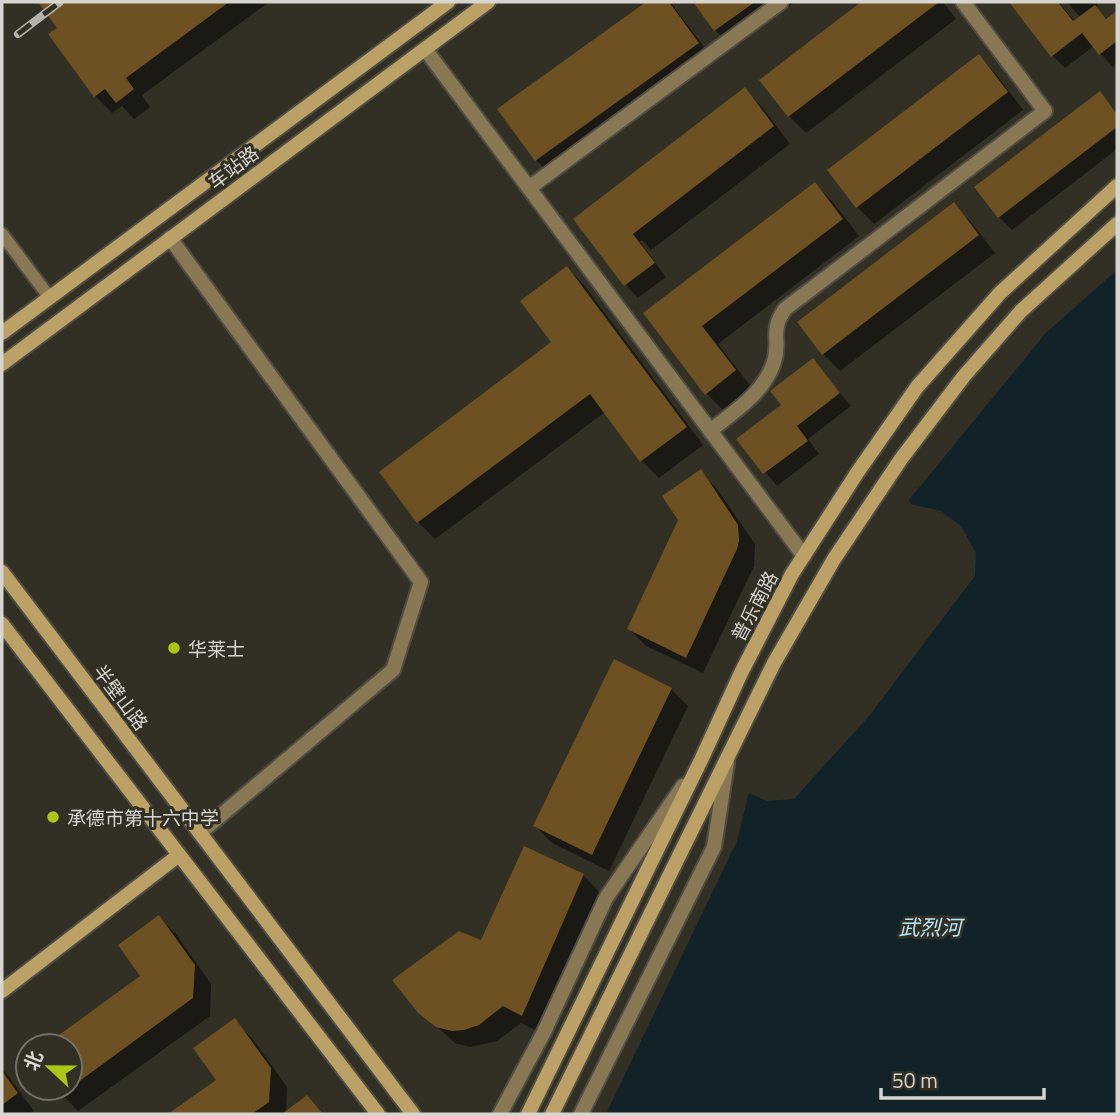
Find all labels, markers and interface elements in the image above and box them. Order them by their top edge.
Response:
street label: 车站路 [202,138,264,196]
street label: 普乐南路 [723,566,785,646]
place label: 华莱士 [188,634,245,663]
marker: 华莱士 [166,640,182,656]
street label: 半壁山路 [87,658,155,736]
place label: 承德市第十六中学 [67,803,219,832]
marker: 承德市第十六中学 [45,809,61,825]
water label: 武烈河 [899,911,965,943]
north arrow [14,1032,84,1102]
text: 北 [16,1046,50,1075]
scale bar [881,1056,1044,1100]
text: 50 m [892,1064,938,1096]

